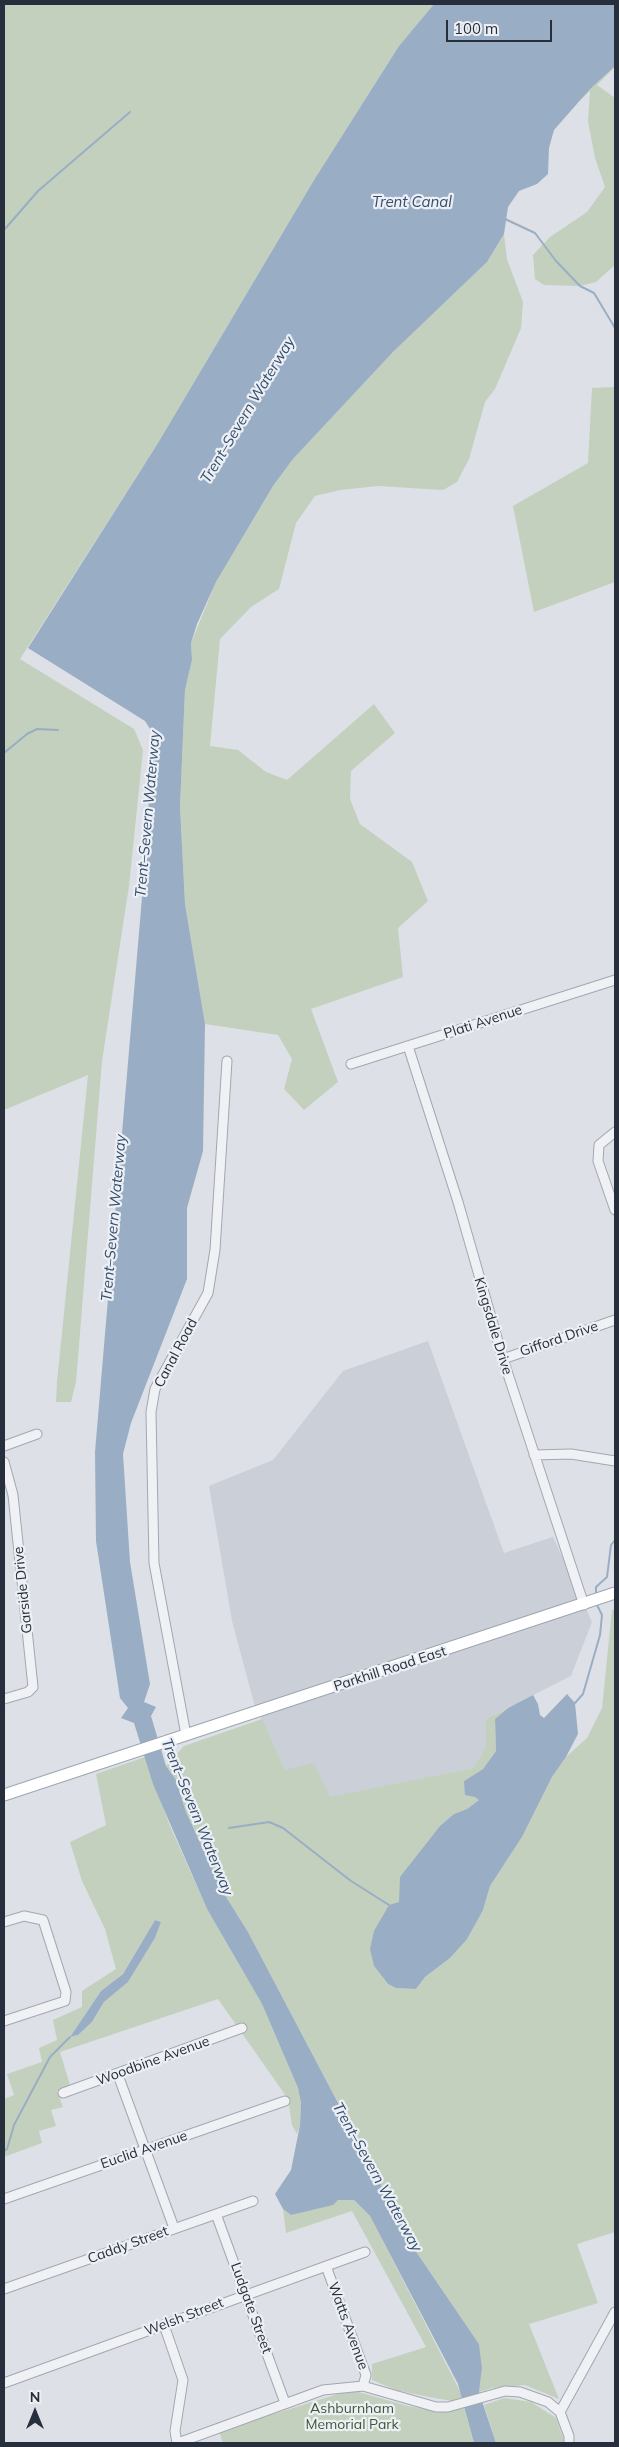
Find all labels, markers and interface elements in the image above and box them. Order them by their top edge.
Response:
scale bar [449,10,555,42]
text: 100 m [454,19,498,38]
water label: Trent Canal [372,193,452,211]
water label: Trent–Severn Waterway [197,333,299,487]
water label: Trent–Severn Waterway [132,730,164,898]
street label: Plati Avenue [442,1001,524,1043]
water label: Trent–Severn Waterway [98,1134,130,1302]
street label: Kingsdale Drive [470,1275,516,1377]
street label: Canal Road [151,1316,201,1390]
street label: Gifford Drive [518,1318,600,1360]
street label: Garside Drive [10,1546,36,1634]
street label: Parkhill Road East [331,1643,449,1695]
water label: Trent–Severn Waterway [157,1736,237,1898]
street label: Woodbine Avenue [94,2033,212,2089]
water label: Trent–Severn Waterway [328,2099,426,2255]
street label: Euclid Avenue [98,2127,190,2173]
street label: Caddy Street [85,2223,171,2267]
street label: Ludgate Street [227,2260,275,2356]
street label: Watts Avenue [324,2280,372,2372]
street label: Welsh Street [142,2294,226,2340]
north arrow [10,2387,60,2437]
text: N [30,2388,40,2406]
park label: Ashburnham Memorial Park [305,2401,399,2434]

